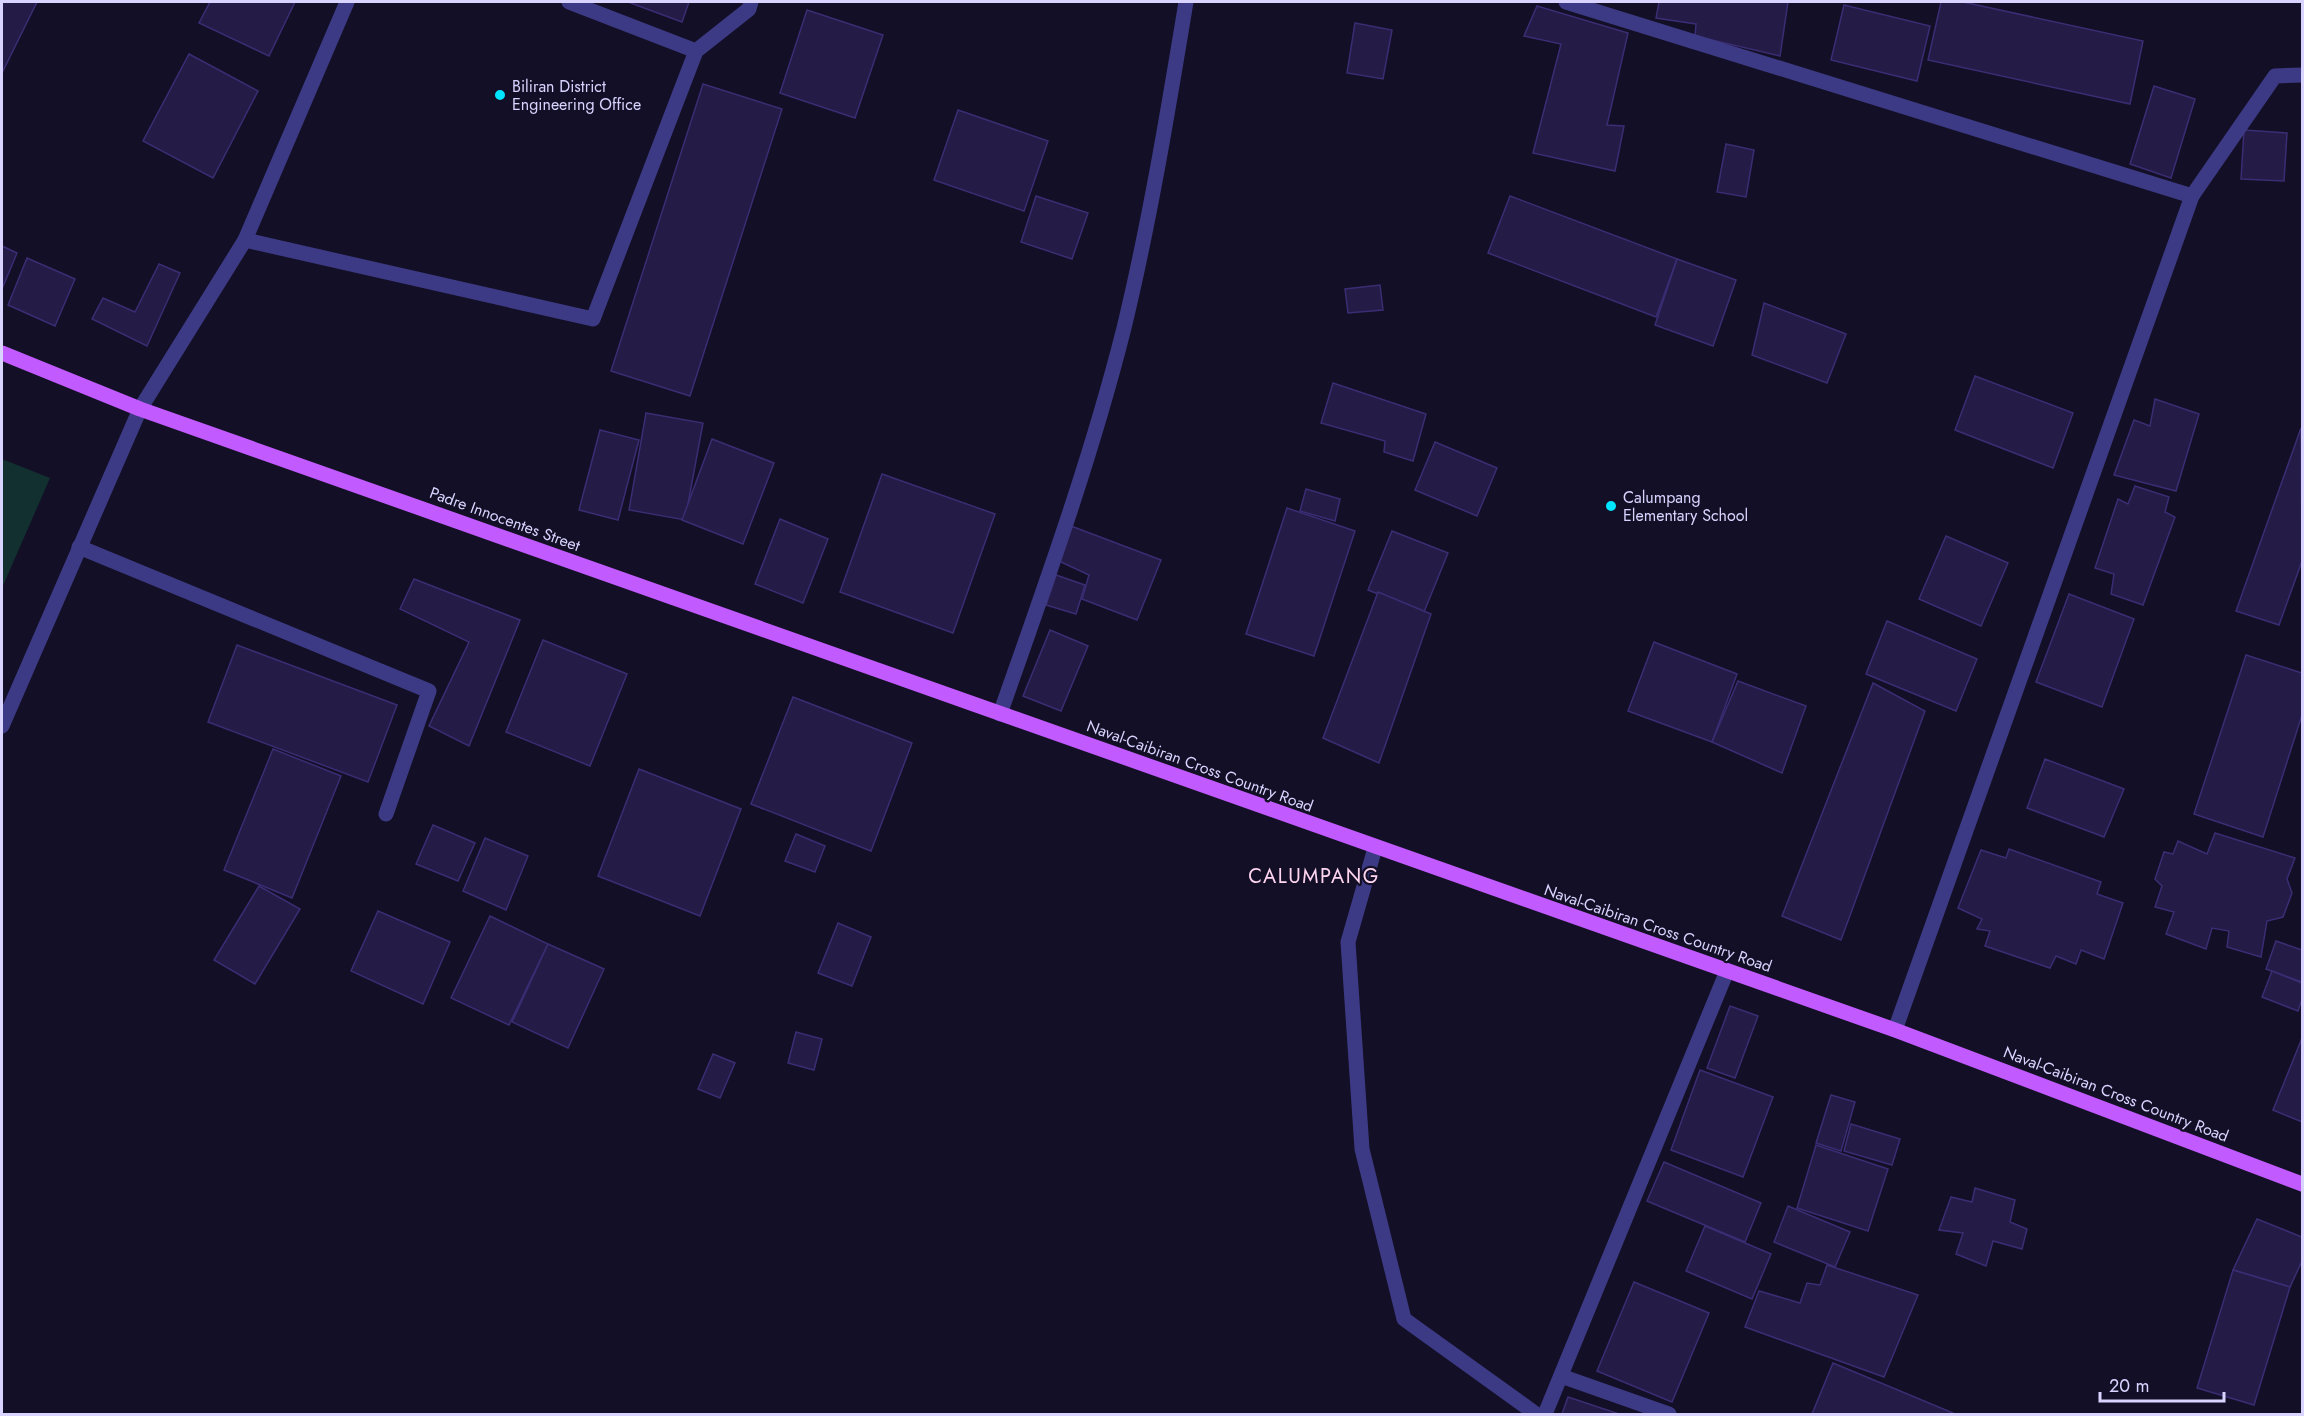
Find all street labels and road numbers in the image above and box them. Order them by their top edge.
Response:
street label: Padre Innocentes Street [427,481,584,557]
street label: Naval-Caibiran Cross Country Road [1084,714,1316,818]
street label: Naval-Caibiran Cross Country Road [1541,878,1775,978]
street label: Naval-Caibiran Cross Country Road [2000,1040,2232,1148]

